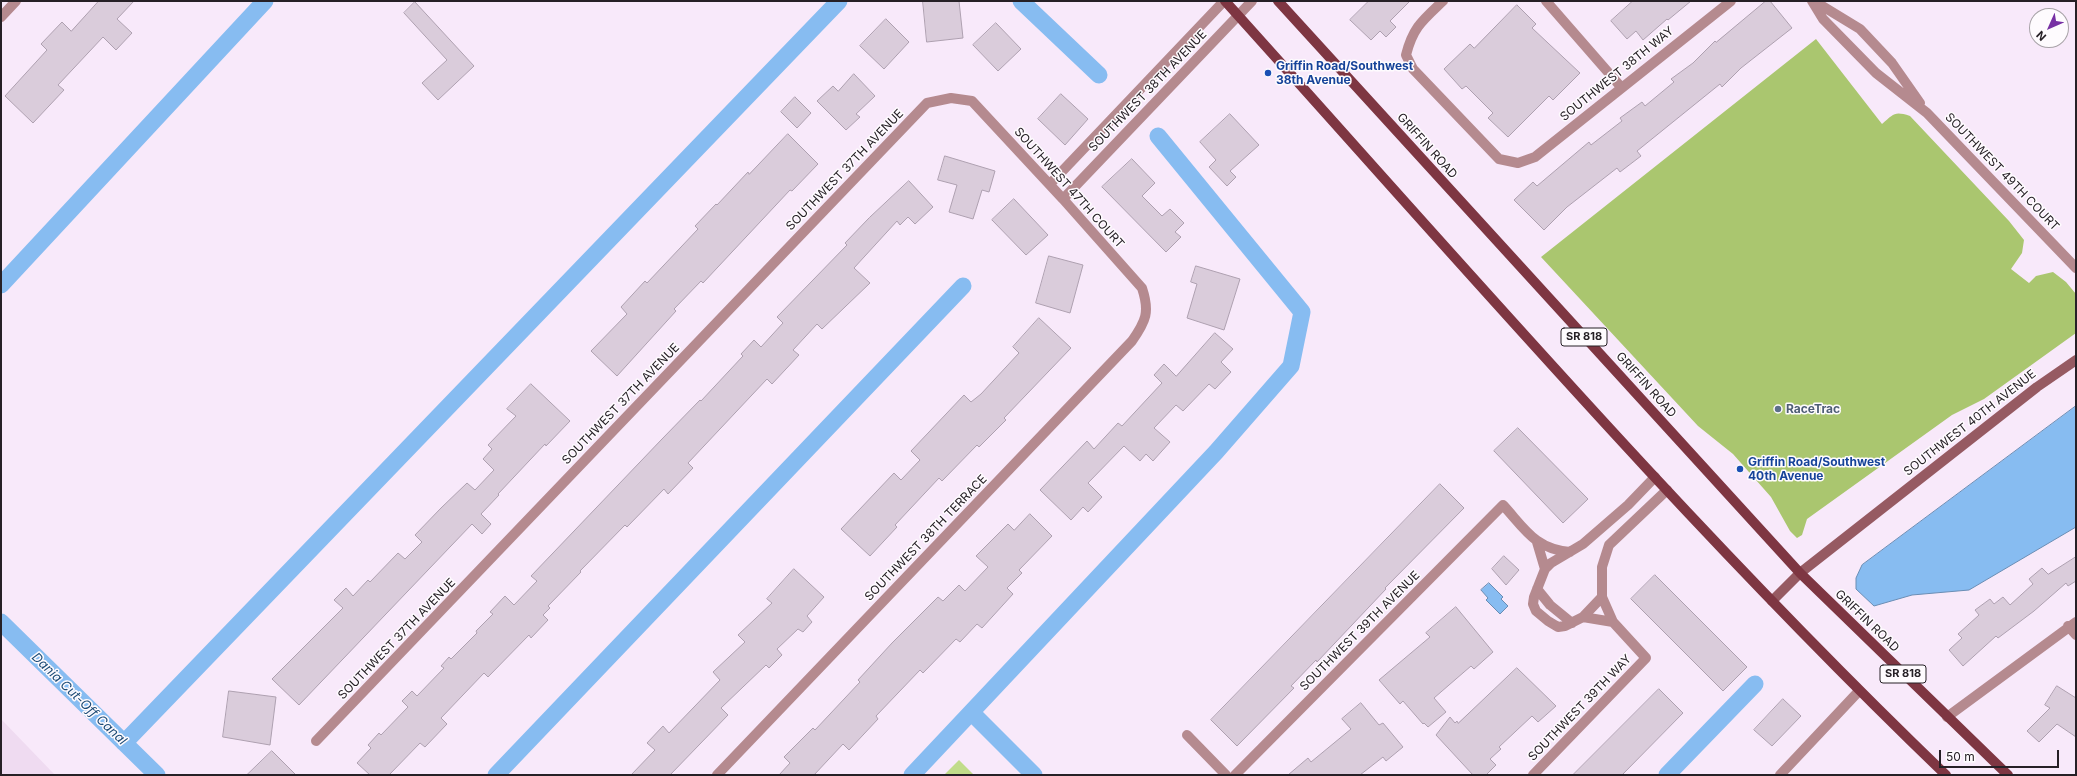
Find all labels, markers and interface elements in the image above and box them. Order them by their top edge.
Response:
north arrow [2029,8,2069,48]
street label: SOUTHWEST 38TH WAY [1557,24,1677,124]
street label: SOUTHWEST 38TH AVENUE [1086,27,1210,155]
text: N [2033,28,2049,44]
place label: Griffin Road/Southwest 38th Avenue [1276,59,1413,87]
marker: Griffin Road/Southwest 38th Avenue [1263,68,1273,78]
street label: SOUTHWEST 37TH AVENUE [783,106,907,234]
street label: GRIFFIN ROAD [1394,110,1460,182]
street label: SOUTHWEST 49TH COURT [1942,110,2062,234]
street label: SOUTHWEST 47TH COURT [1011,125,1127,251]
road number: SR 818 [1561,328,1607,346]
street label: SOUTHWEST 37TH AVENUE [559,340,683,468]
street label: GRIFFIN ROAD [1613,349,1679,421]
street label: SOUTHWEST 40TH AVENUE [1901,367,2039,479]
place label: RaceTrac [1786,402,1840,416]
marker: RaceTrac [1773,404,1783,414]
place label: Griffin Road/Southwest 40th Avenue [1748,455,1885,483]
marker: Griffin Road/Southwest 40th Avenue [1735,464,1745,474]
street label: SOUTHWEST 38TH TERRACE [862,472,990,604]
street label: SOUTHWEST 39TH AVENUE [1297,568,1423,694]
street label: SOUTHWEST 37TH AVENUE [335,575,459,703]
street label: GRIFFIN ROAD [1832,587,1902,655]
water label: Dania Cut-Off Canal [28,650,130,748]
street label: SOUTHWEST 39TH WAY [1526,652,1634,764]
road number: SR 818 [1880,665,1926,683]
scale bar [1941,742,2061,768]
text: 50 m [1946,749,1975,764]

